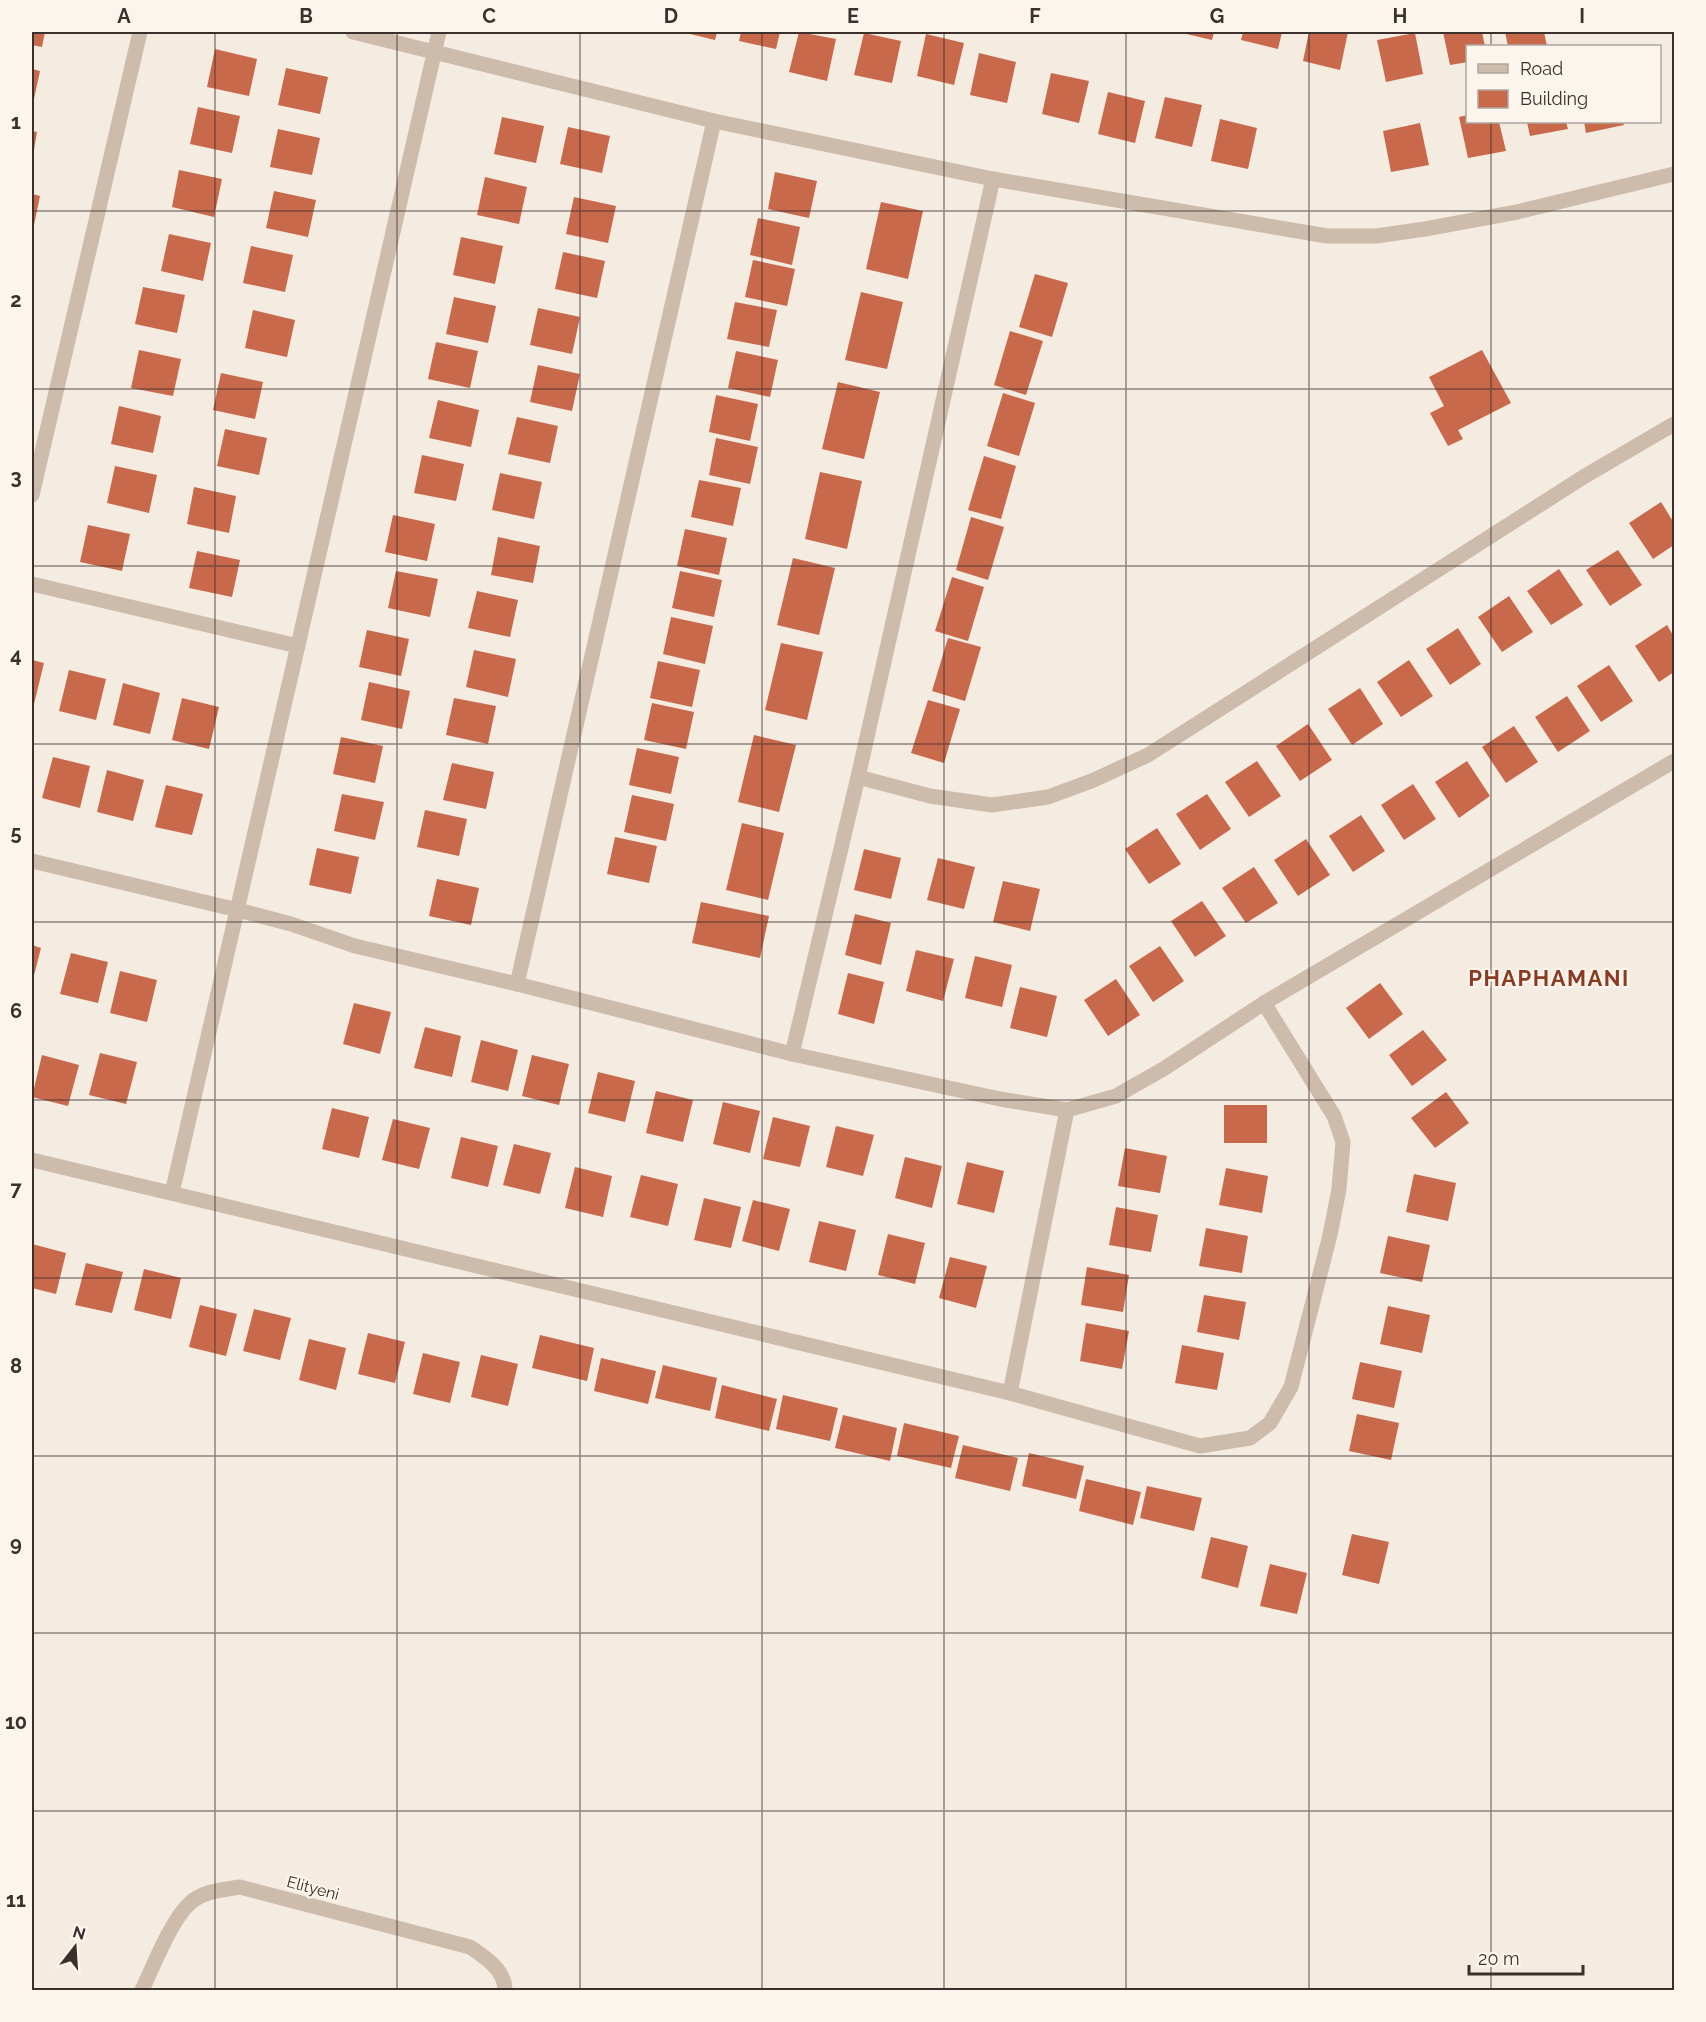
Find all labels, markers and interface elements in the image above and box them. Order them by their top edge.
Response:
text: A [117,4,131,28]
text: B [299,4,313,28]
text: C [482,4,496,28]
text: D [664,4,678,28]
text: E [847,4,859,28]
text: F [1029,4,1041,28]
text: G [1210,4,1224,28]
text: H [1393,4,1407,28]
text: I [1579,4,1585,28]
legend [1466,45,1661,123]
text: Road [1520,58,1563,79]
text: Building [1520,88,1588,109]
text: 1 [11,110,21,134]
text: 2 [10,288,22,312]
text: 3 [10,465,22,489]
text: 4 [10,643,22,667]
text: 5 [10,821,22,845]
district label: PHAPHAMANI [1468,965,1630,991]
text: 6 [10,999,22,1023]
text: 7 [10,1177,22,1201]
text: 8 [10,1354,22,1378]
text: 9 [10,1532,22,1556]
text: 10 [5,1710,27,1734]
street label: Elityeni [285,1872,341,1904]
text: 11 [6,1888,26,1912]
north arrow [45,1917,105,1977]
text: N [71,1922,88,1944]
scale bar [1469,1938,1583,1976]
text: 20 m [1478,1948,1520,1969]

